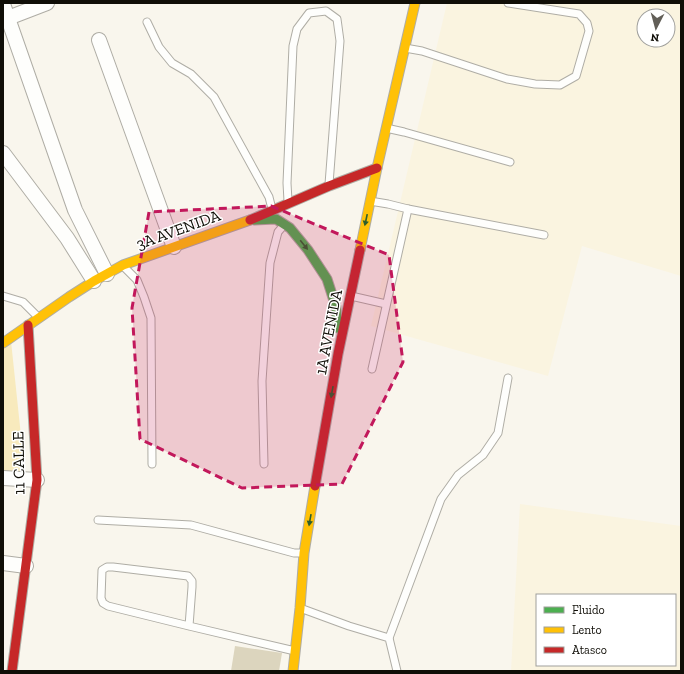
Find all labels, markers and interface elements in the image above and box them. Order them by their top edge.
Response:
north arrow [636,8,676,48]
text: N [650,30,660,44]
street label: 3A AVENIDA [134,205,223,253]
one-way arrow [363,214,369,226]
one-way arrow [299,239,308,250]
street label: 1A AVENIDA [311,287,346,376]
one-way arrow [329,386,335,398]
street label: 11 CALLE [8,431,29,495]
one-way arrow [307,514,313,526]
legend [536,594,676,666]
text: Fluido [572,603,605,617]
text: Lento [572,623,602,637]
text: Atasco [572,643,607,657]

